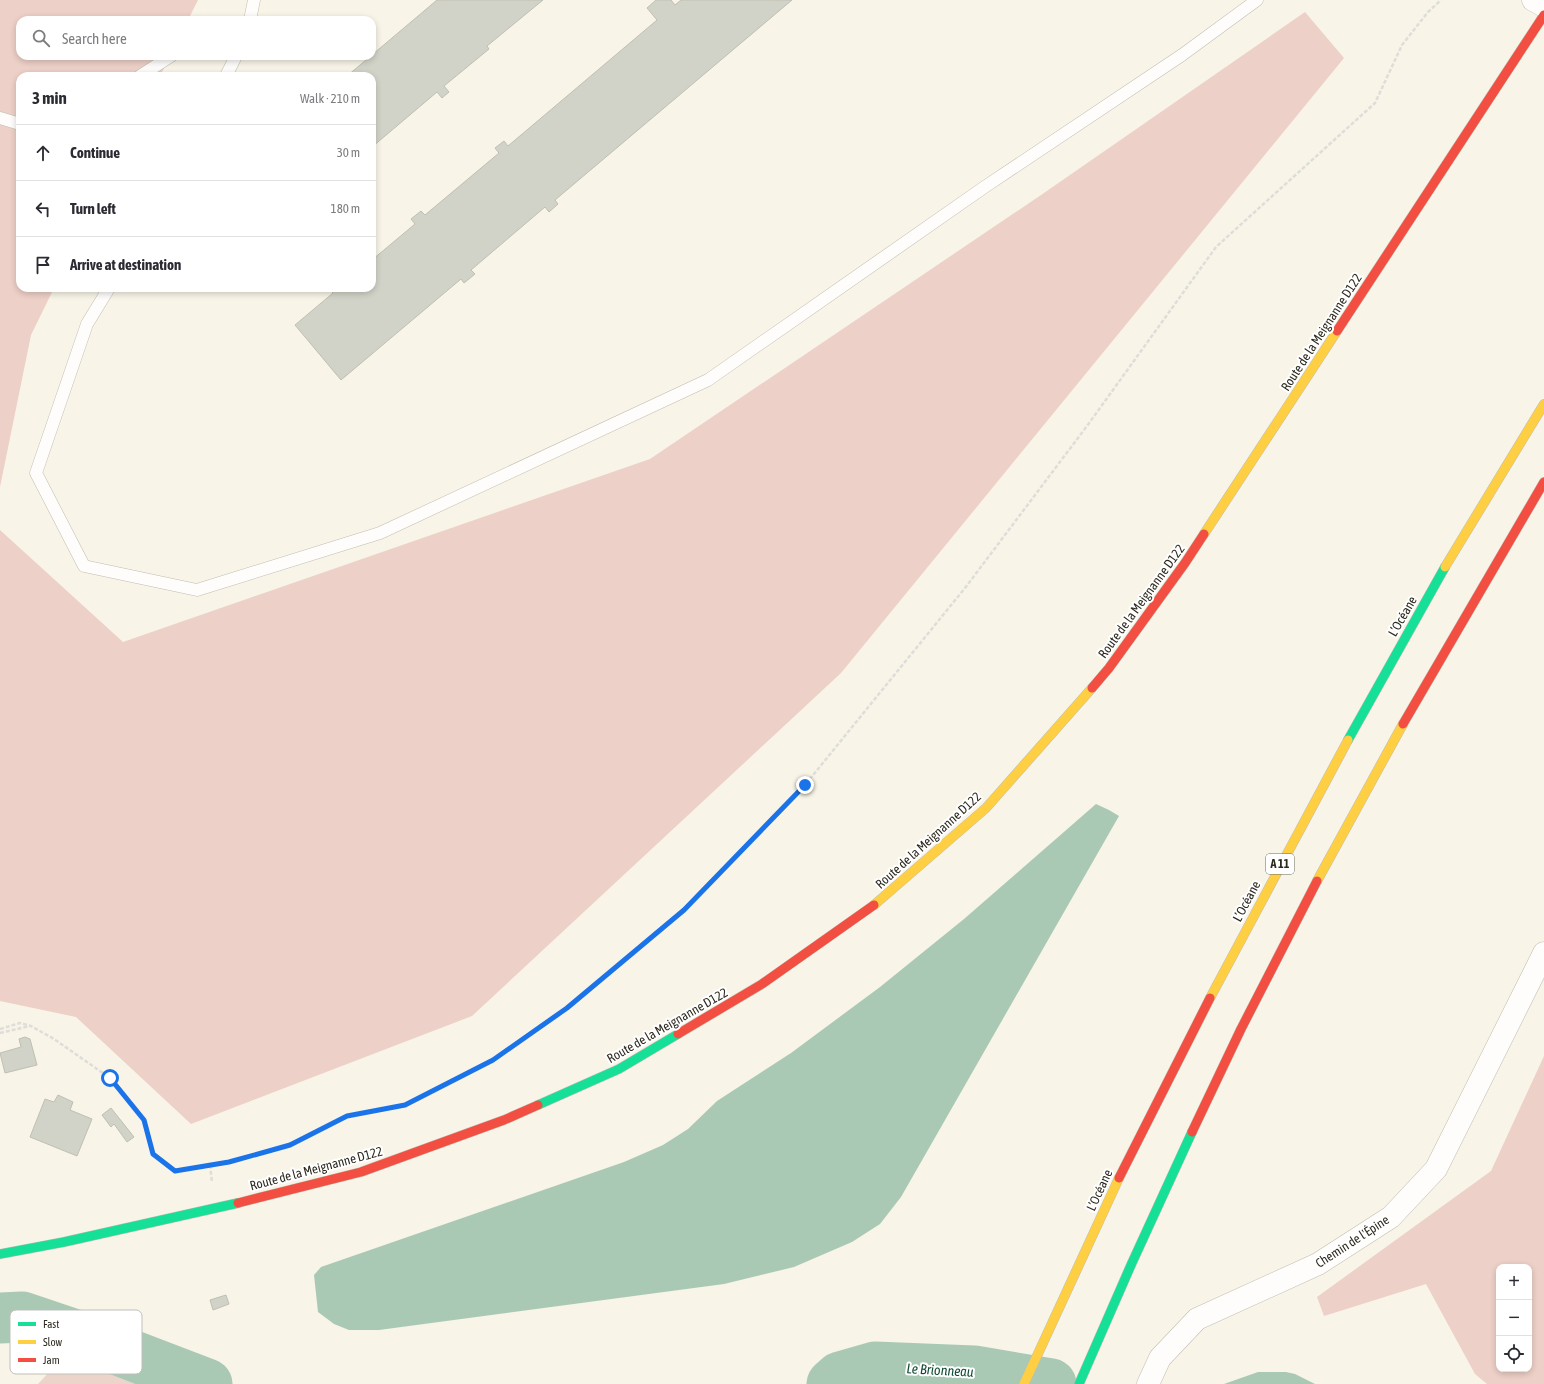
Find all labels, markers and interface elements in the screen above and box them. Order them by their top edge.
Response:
search box [16,16,376,60]
icon: search [30,27,52,49]
text: Search here [62,30,127,47]
text: 3 min [32,88,67,108]
text: Walk · 210 m [300,91,360,106]
icon: ahead [32,142,54,164]
text: Continue [70,144,120,161]
text: 30 m [337,145,360,160]
icon: left [32,198,54,220]
text: Turn left [70,200,116,217]
text: 180 m [331,201,360,216]
icon: arrive [32,254,54,276]
text: Arrive at destination [70,256,181,273]
street label: Route de la Meignanne D122 [1278,271,1365,394]
street label: Route de la Meignanne D122 [1095,542,1188,661]
street label: L’Océane [1385,593,1420,639]
route end [796,776,814,794]
street label: Route de la Meignanne D122 [873,789,984,892]
road number: A 11 [1266,854,1294,874]
street label: L’Océane [1230,878,1263,924]
street label: Route de la Meignanne D122 [604,985,730,1066]
route start [101,1069,119,1087]
street label: Route de la Meignanne D122 [248,1144,384,1193]
street label: L’Océane [1083,1167,1116,1213]
street label: Chemin de l'Épine [1313,1212,1392,1271]
map controls [1496,1264,1532,1372]
button: + [1496,1264,1532,1300]
button: − [1496,1300,1532,1336]
legend [10,1310,142,1374]
text: Fast [43,1318,59,1330]
text: Slow [43,1336,62,1348]
button: locate [1496,1336,1532,1372]
text: Jam [43,1354,60,1366]
water label: Le Brionneau [906,1360,974,1380]

